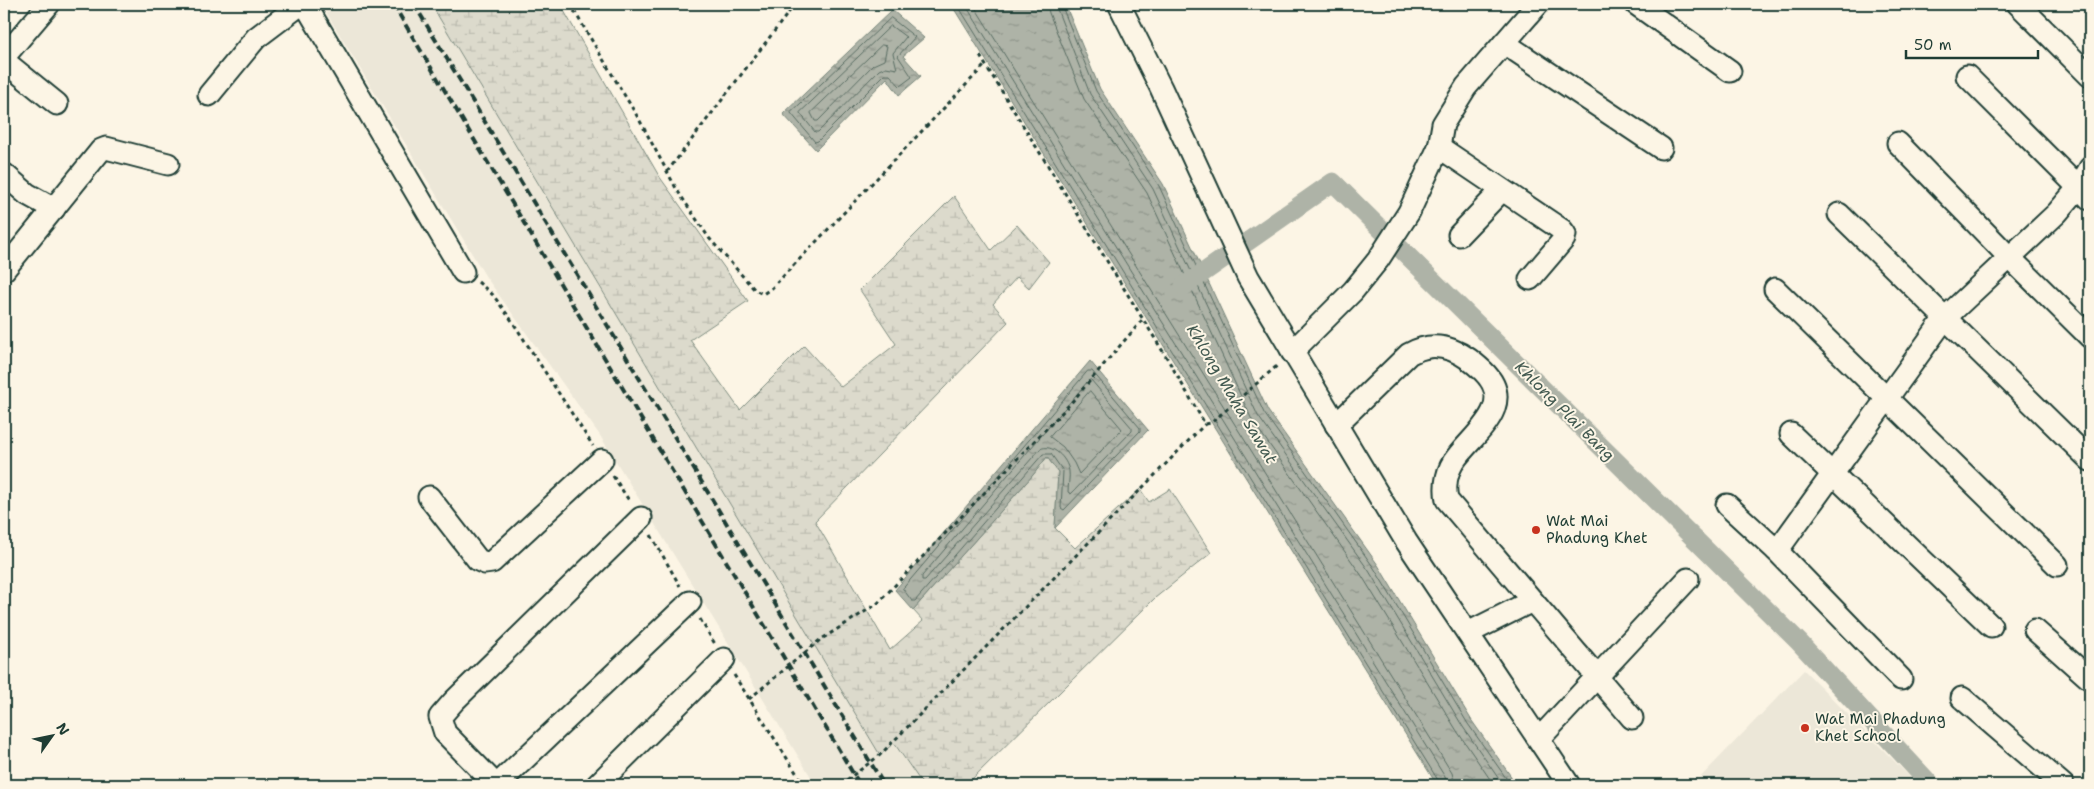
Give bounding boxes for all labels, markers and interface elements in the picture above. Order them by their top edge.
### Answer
scale bar [1906,28,2039,60]
text: 50 m [1914,35,1952,55]
water label: Khlong Maha Sawat [1182,320,1282,468]
water label: Khlong Plai Bang [1511,357,1619,465]
place label: Wat Mai Phadung Khet [1546,511,1648,548]
marker: Wat Mai Phadung Khet [1530,524,1542,536]
place label: Wat Mai Phadung Khet School [1815,709,1946,746]
north arrow [28,712,78,762]
text: N [52,719,73,738]
marker: Wat Mai Phadung Khet School [1799,722,1811,734]

